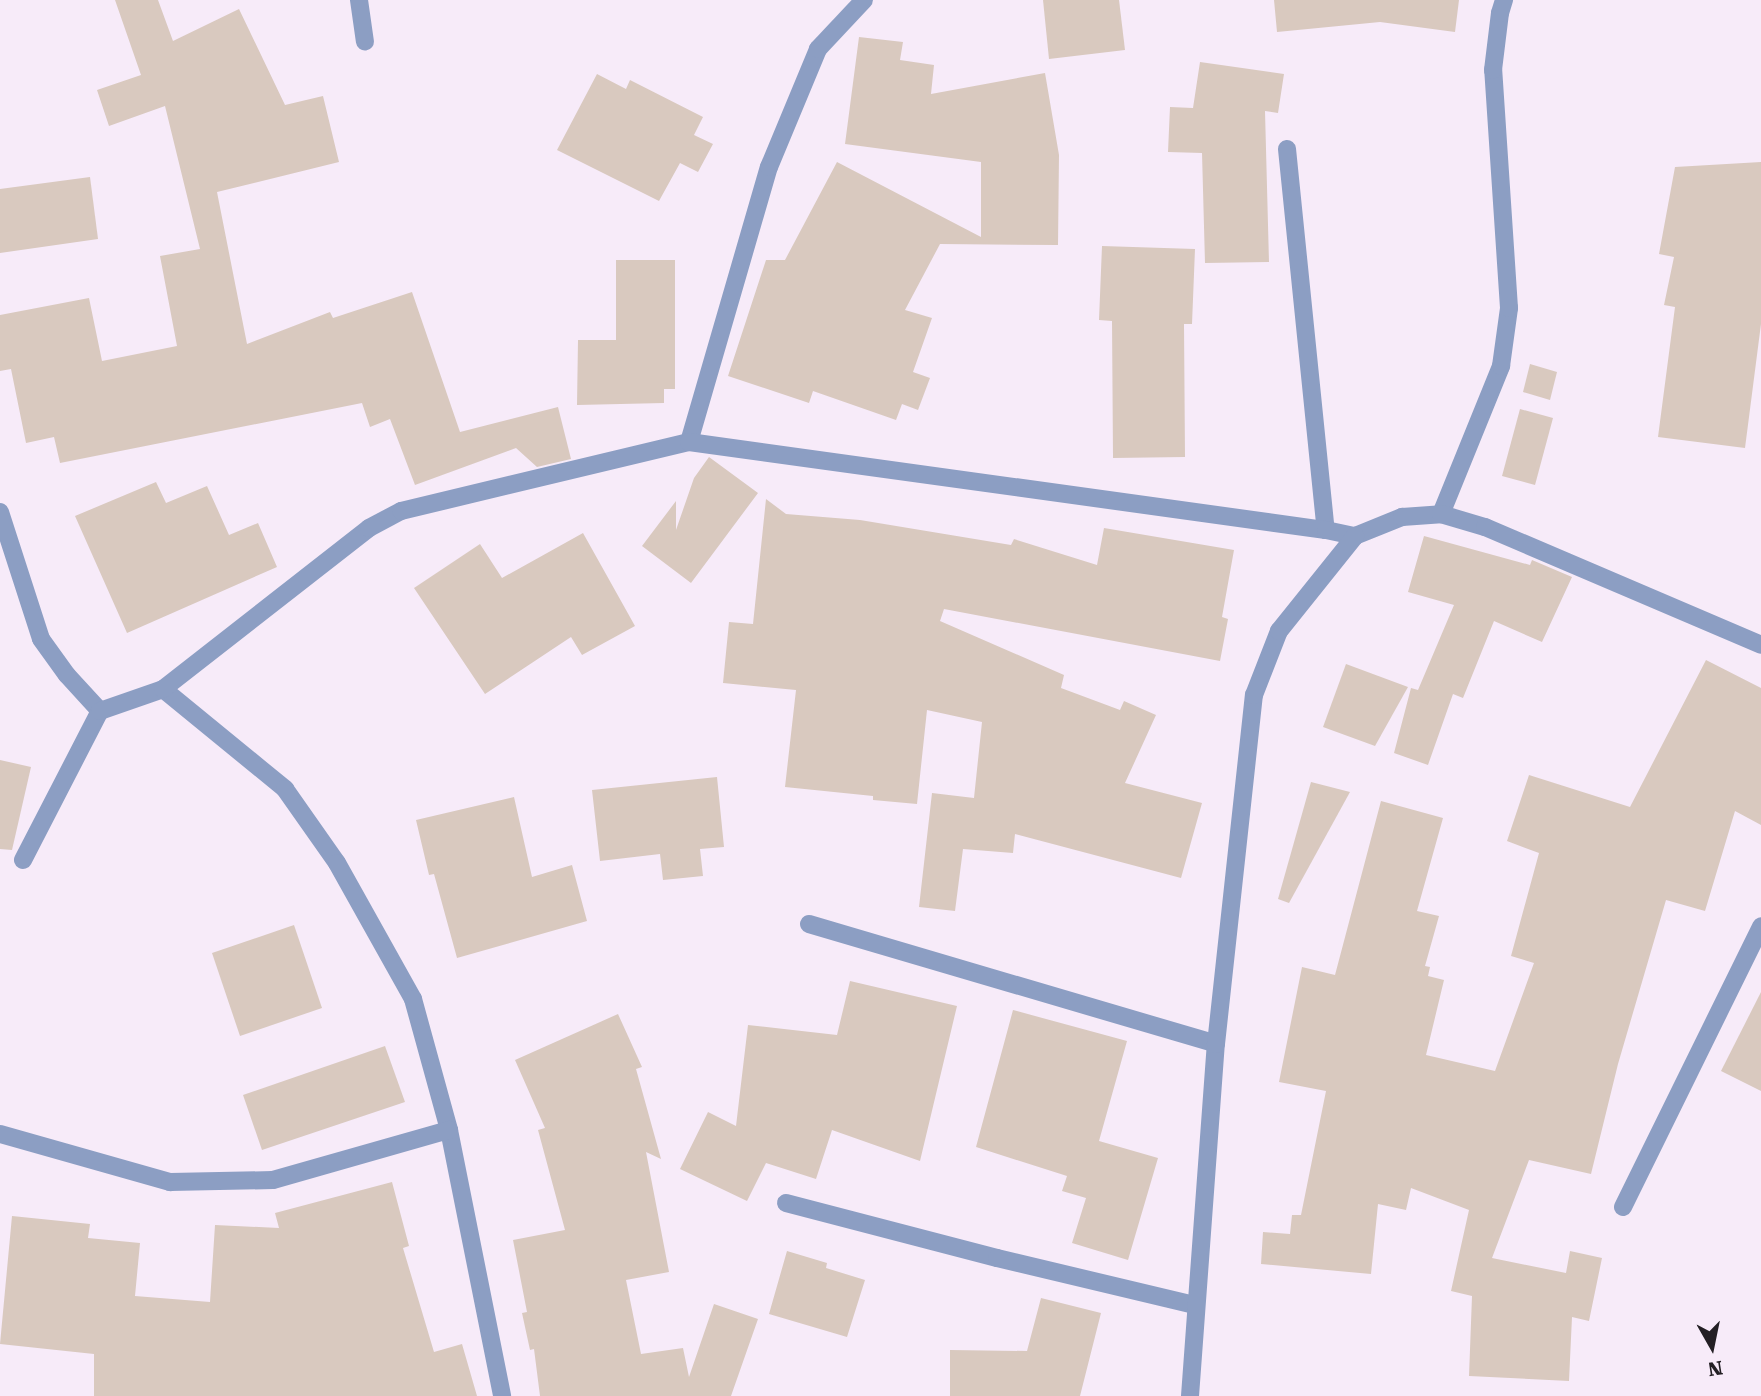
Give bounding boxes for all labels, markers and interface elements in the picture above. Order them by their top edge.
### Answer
north arrow [1677,1312,1747,1382]
text: N [1706,1356,1724,1381]

